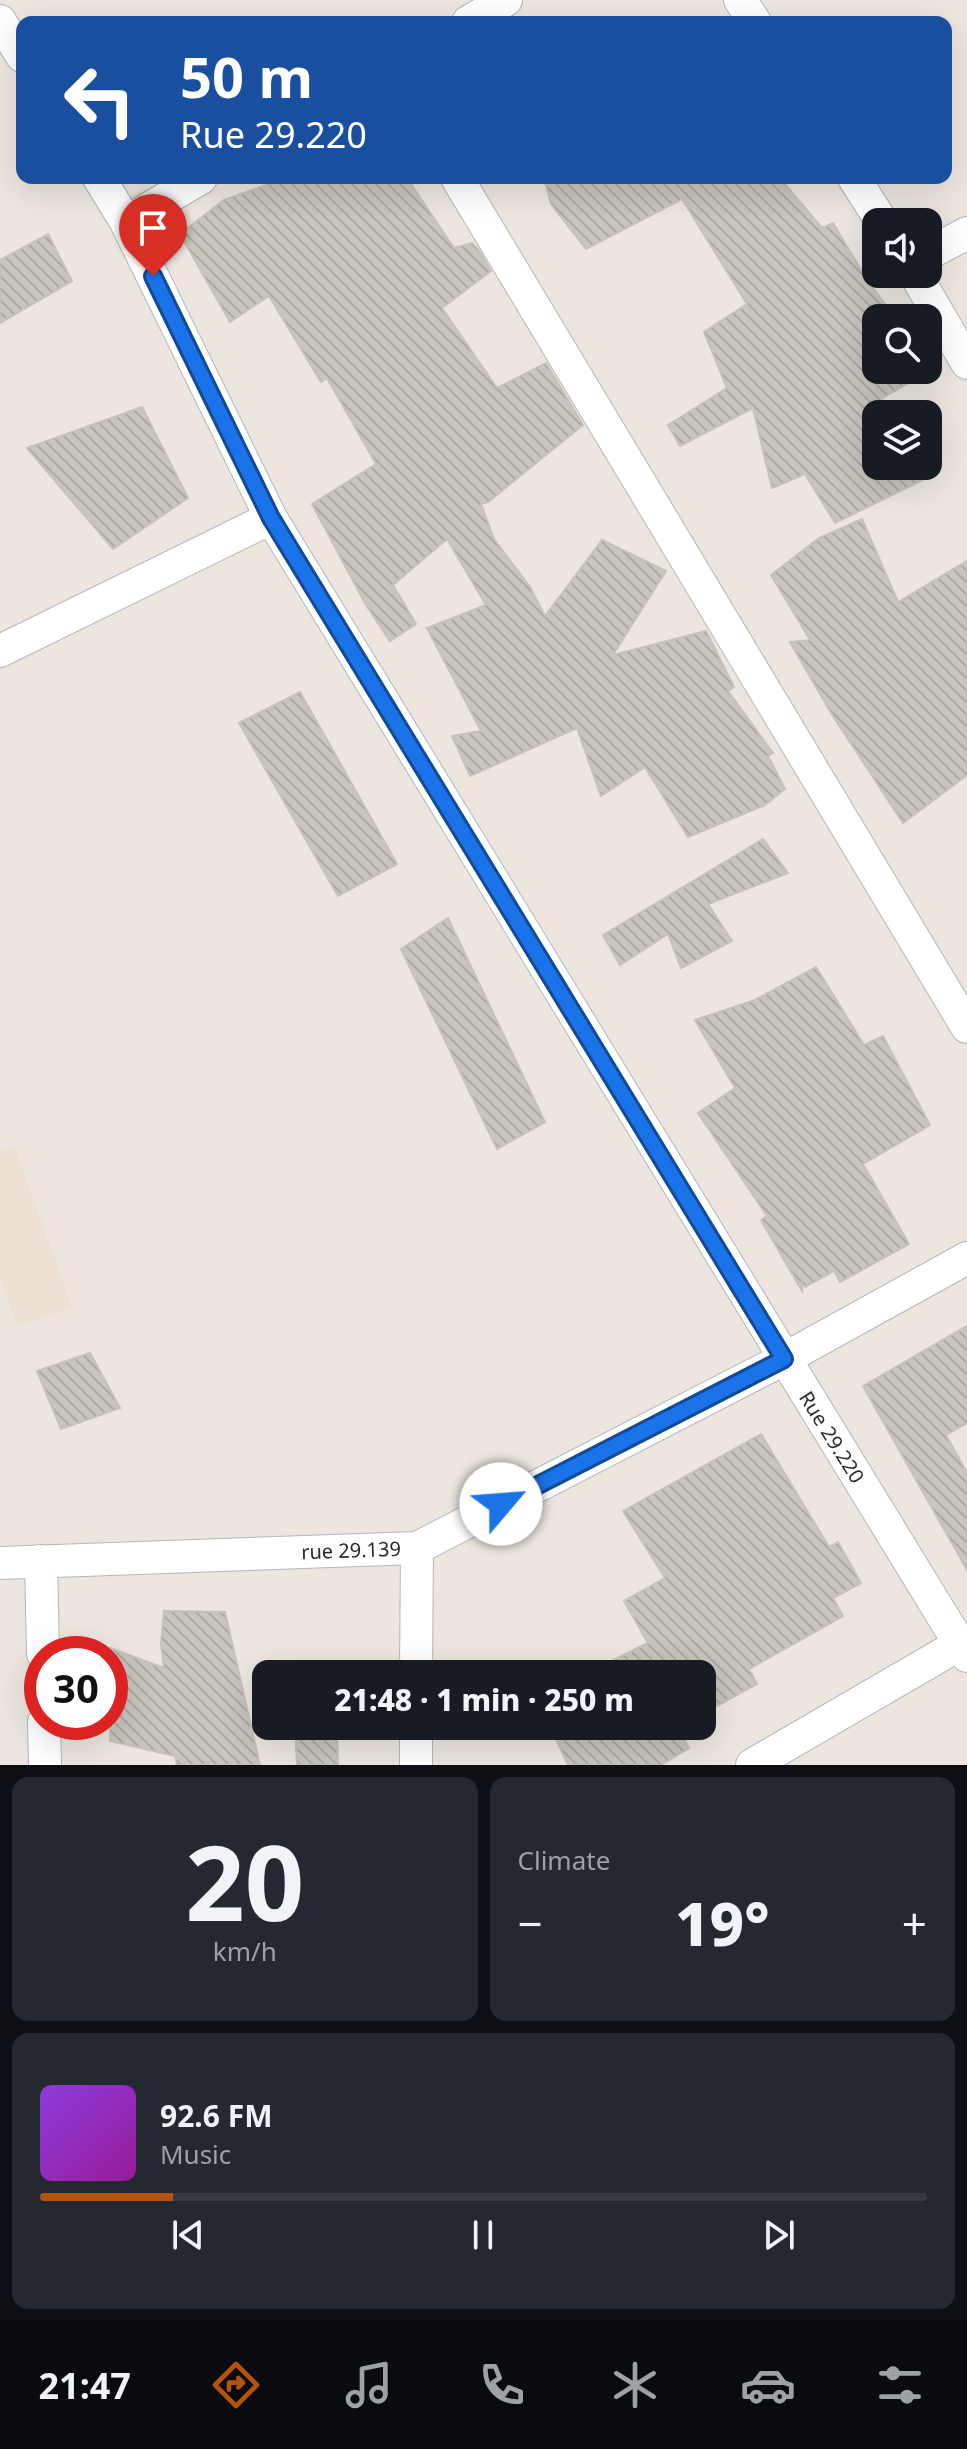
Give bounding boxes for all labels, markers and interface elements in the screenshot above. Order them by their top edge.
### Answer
text: 50 m [180,38,313,114]
icon: left [48,48,152,152]
text: Rue 29.220 [180,110,367,159]
pin [119,194,187,276]
icon: arrive [131,206,175,250]
map controls [862,208,942,480]
button: sound [862,208,942,288]
button: search [862,304,942,384]
button: layers [862,400,942,480]
street label: Rue 29.220 [793,1386,871,1488]
position arrow [459,1462,543,1546]
street label: rue 29.139 [301,1535,401,1565]
speed limit sign: 30 [24,1636,128,1740]
text: 21:48 · 1 min · 250 m [334,1679,634,1720]
text: 20 [185,1810,304,1951]
text: Climate [518,1842,610,1878]
text: 19° [675,1882,770,1964]
text: − [518,1893,543,1953]
text: + [902,1893,927,1953]
text: km/h [213,1933,277,1969]
text: 92.6 FM [160,2095,272,2136]
text: Music [160,2136,231,2172]
icon: previous [166,2213,210,2257]
icon: pause [461,2213,505,2257]
icon: next [757,2213,801,2257]
icon: directions [208,2357,264,2413]
icon: music [341,2357,397,2413]
icon: phone [474,2357,530,2413]
icon: climate [607,2357,663,2413]
icon: car [740,2357,796,2413]
icon: filters [872,2357,928,2413]
text: 21:47 [38,2361,131,2410]

